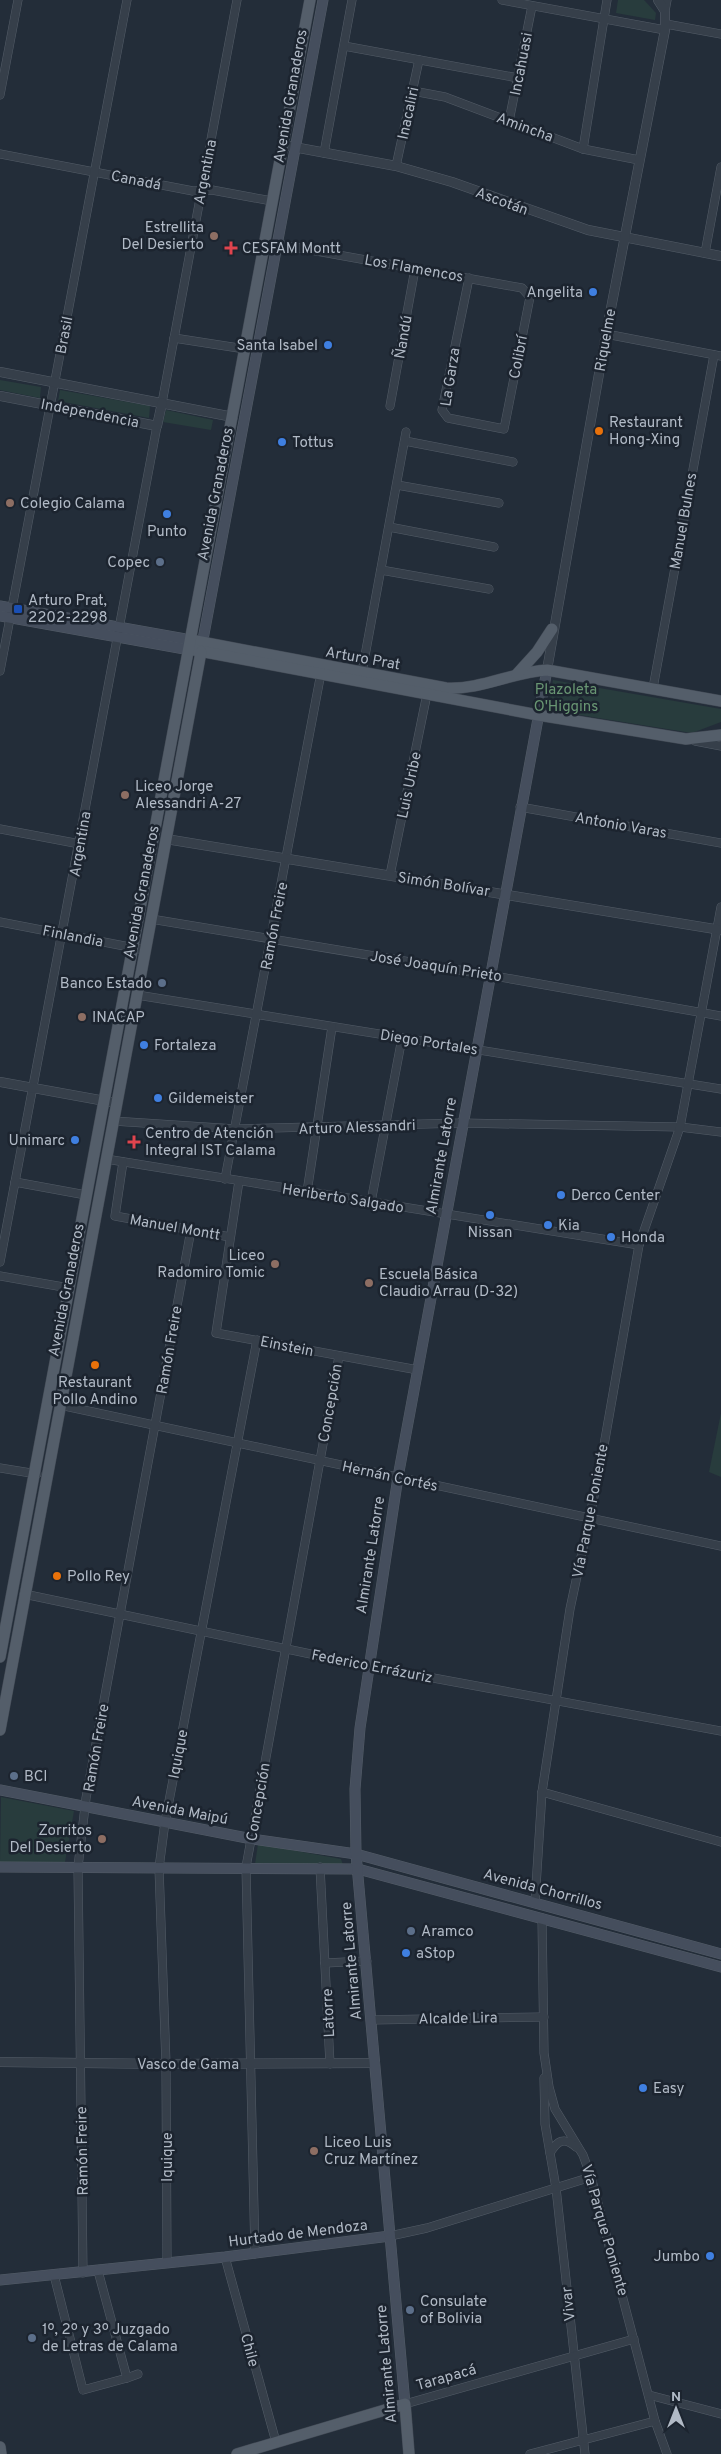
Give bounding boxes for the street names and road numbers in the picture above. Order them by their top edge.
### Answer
street label: Avenida Granaderos [270,28,313,165]
street label: Incahuasi [507,31,538,97]
street label: Inacaliri [395,85,424,141]
street label: Amincha [493,109,556,147]
street label: Argentina [191,138,222,207]
street label: Canadá [109,167,163,196]
street label: Ascotán [472,184,531,221]
street label: Los Flamencos [363,251,465,288]
street label: Riquelme [592,307,621,373]
street label: Ñandú [390,314,418,360]
street label: Brasil [53,315,78,356]
street label: Colibrí [506,333,533,381]
street label: La Garza [437,346,466,408]
street label: Independencia [39,396,140,433]
street label: Avenida Granaderos [194,426,239,563]
street label: Manuel Bulnes [667,471,702,571]
street label: Arturo Prat [324,644,402,675]
street label: Luis Uribe [394,750,427,820]
street label: Antonio Varas [573,809,668,844]
street label: Argentina [66,810,97,878]
street label: Avenida Granaderos [120,824,165,961]
street label: Simón Bolívar [396,869,492,902]
street label: Ramón Freire [258,881,293,972]
street label: Finlandia [41,922,105,953]
street label: José Joaquín Prieto [368,948,503,987]
street label: Diego Portales [378,1026,479,1061]
street label: Almirante Latorre [423,1096,462,1216]
street label: Arturo Alessandri [298,1117,416,1140]
street label: Heriberto Salgado [281,1180,405,1218]
street label: Manuel Montt [128,1211,222,1246]
street label: Avenida Granaderos [45,1222,90,1359]
street label: Ramón Freire [153,1305,188,1396]
street label: Einstein [258,1333,315,1362]
street label: Concepción [315,1362,348,1444]
street label: Vía Parque Poniente [569,1443,614,1580]
street label: Hernán Cortés [340,1458,439,1497]
street label: Almirante Latorre [353,1495,390,1615]
street label: Federico Errázuriz [310,1646,434,1689]
street label: Ramón Freire [80,1703,115,1794]
street label: Iquique [165,1728,194,1781]
street label: Concepción [243,1761,276,1843]
street label: Avenida Maipú [130,1793,229,1830]
street label: Avenida Chorrillos [481,1865,604,1915]
street label: Almirante Latorre [338,1901,367,2021]
street label: Latorre [319,1988,340,2038]
street label: Alcalde Lira [418,2009,498,2030]
street label: Vasco de Gama [137,2056,239,2075]
street label: Ramón Freire [73,2106,94,2196]
street label: Iquique [159,2132,178,2182]
street label: Vía Parque Poniente [576,2162,631,2298]
street label: Hurtado de Mendoza [227,2217,369,2252]
street label: Vivar [558,2285,581,2322]
street label: Almirante Latorre [373,2304,402,2424]
street label: Chile [235,2332,262,2369]
street label: Tarapacá [414,2361,479,2396]

